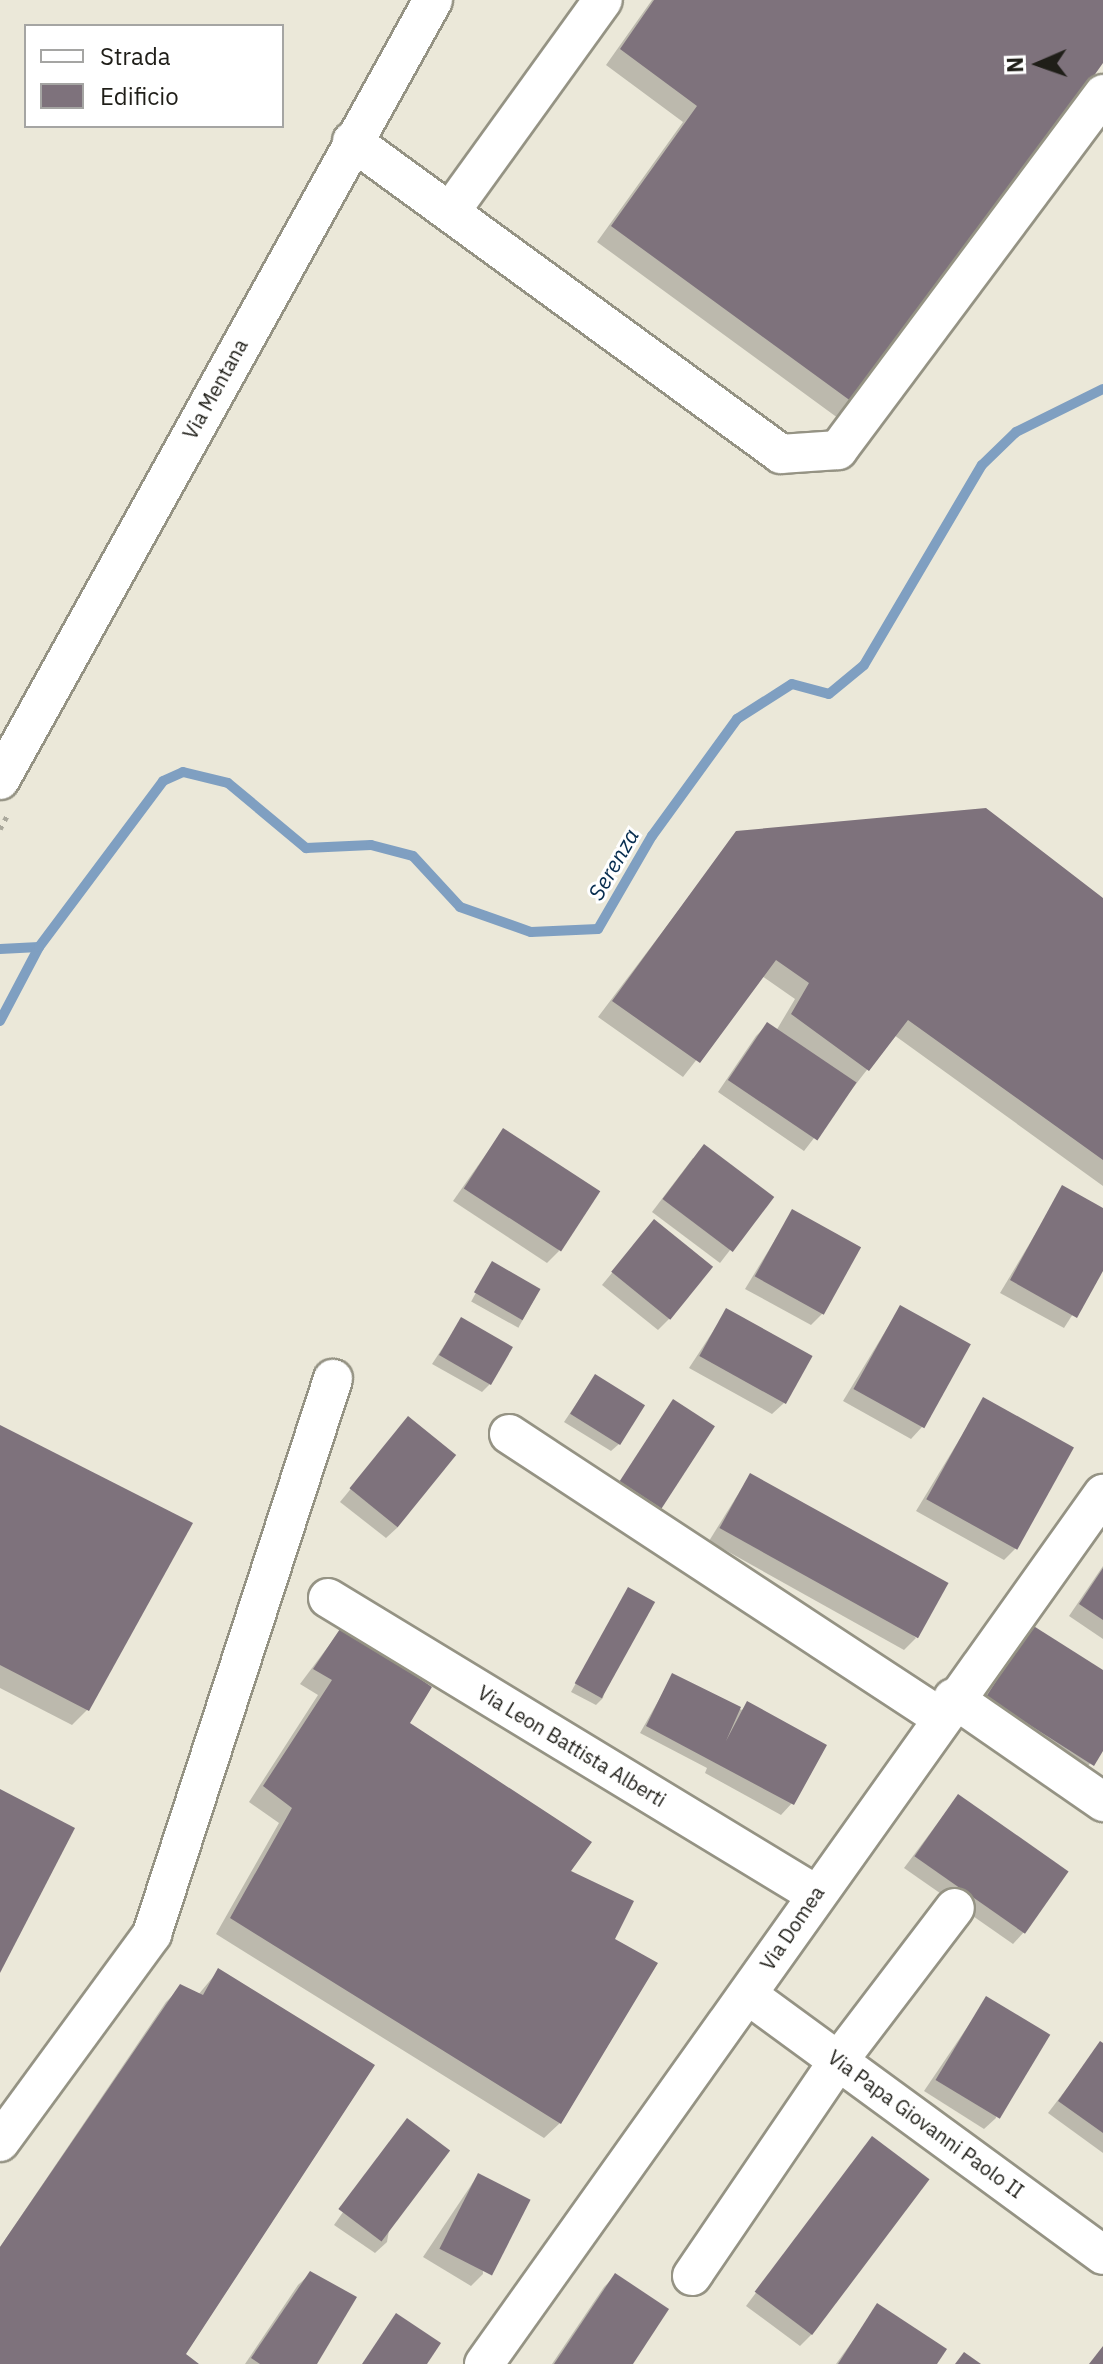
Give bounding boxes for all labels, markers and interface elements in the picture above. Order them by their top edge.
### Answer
legend [24,24,284,128]
north arrow [999,24,1079,104]
text: Strada [100,40,171,72]
text: N [1000,56,1029,73]
text: Edificio [100,80,179,112]
street label: Via Mentana [178,335,252,443]
water label: Serenza [582,824,644,904]
street label: Via Leon Battista Alberti [473,1680,671,1812]
street label: Via Domea [755,1881,829,1975]
street label: Via Papa Giovanni Paolo II [823,2045,1029,2203]

